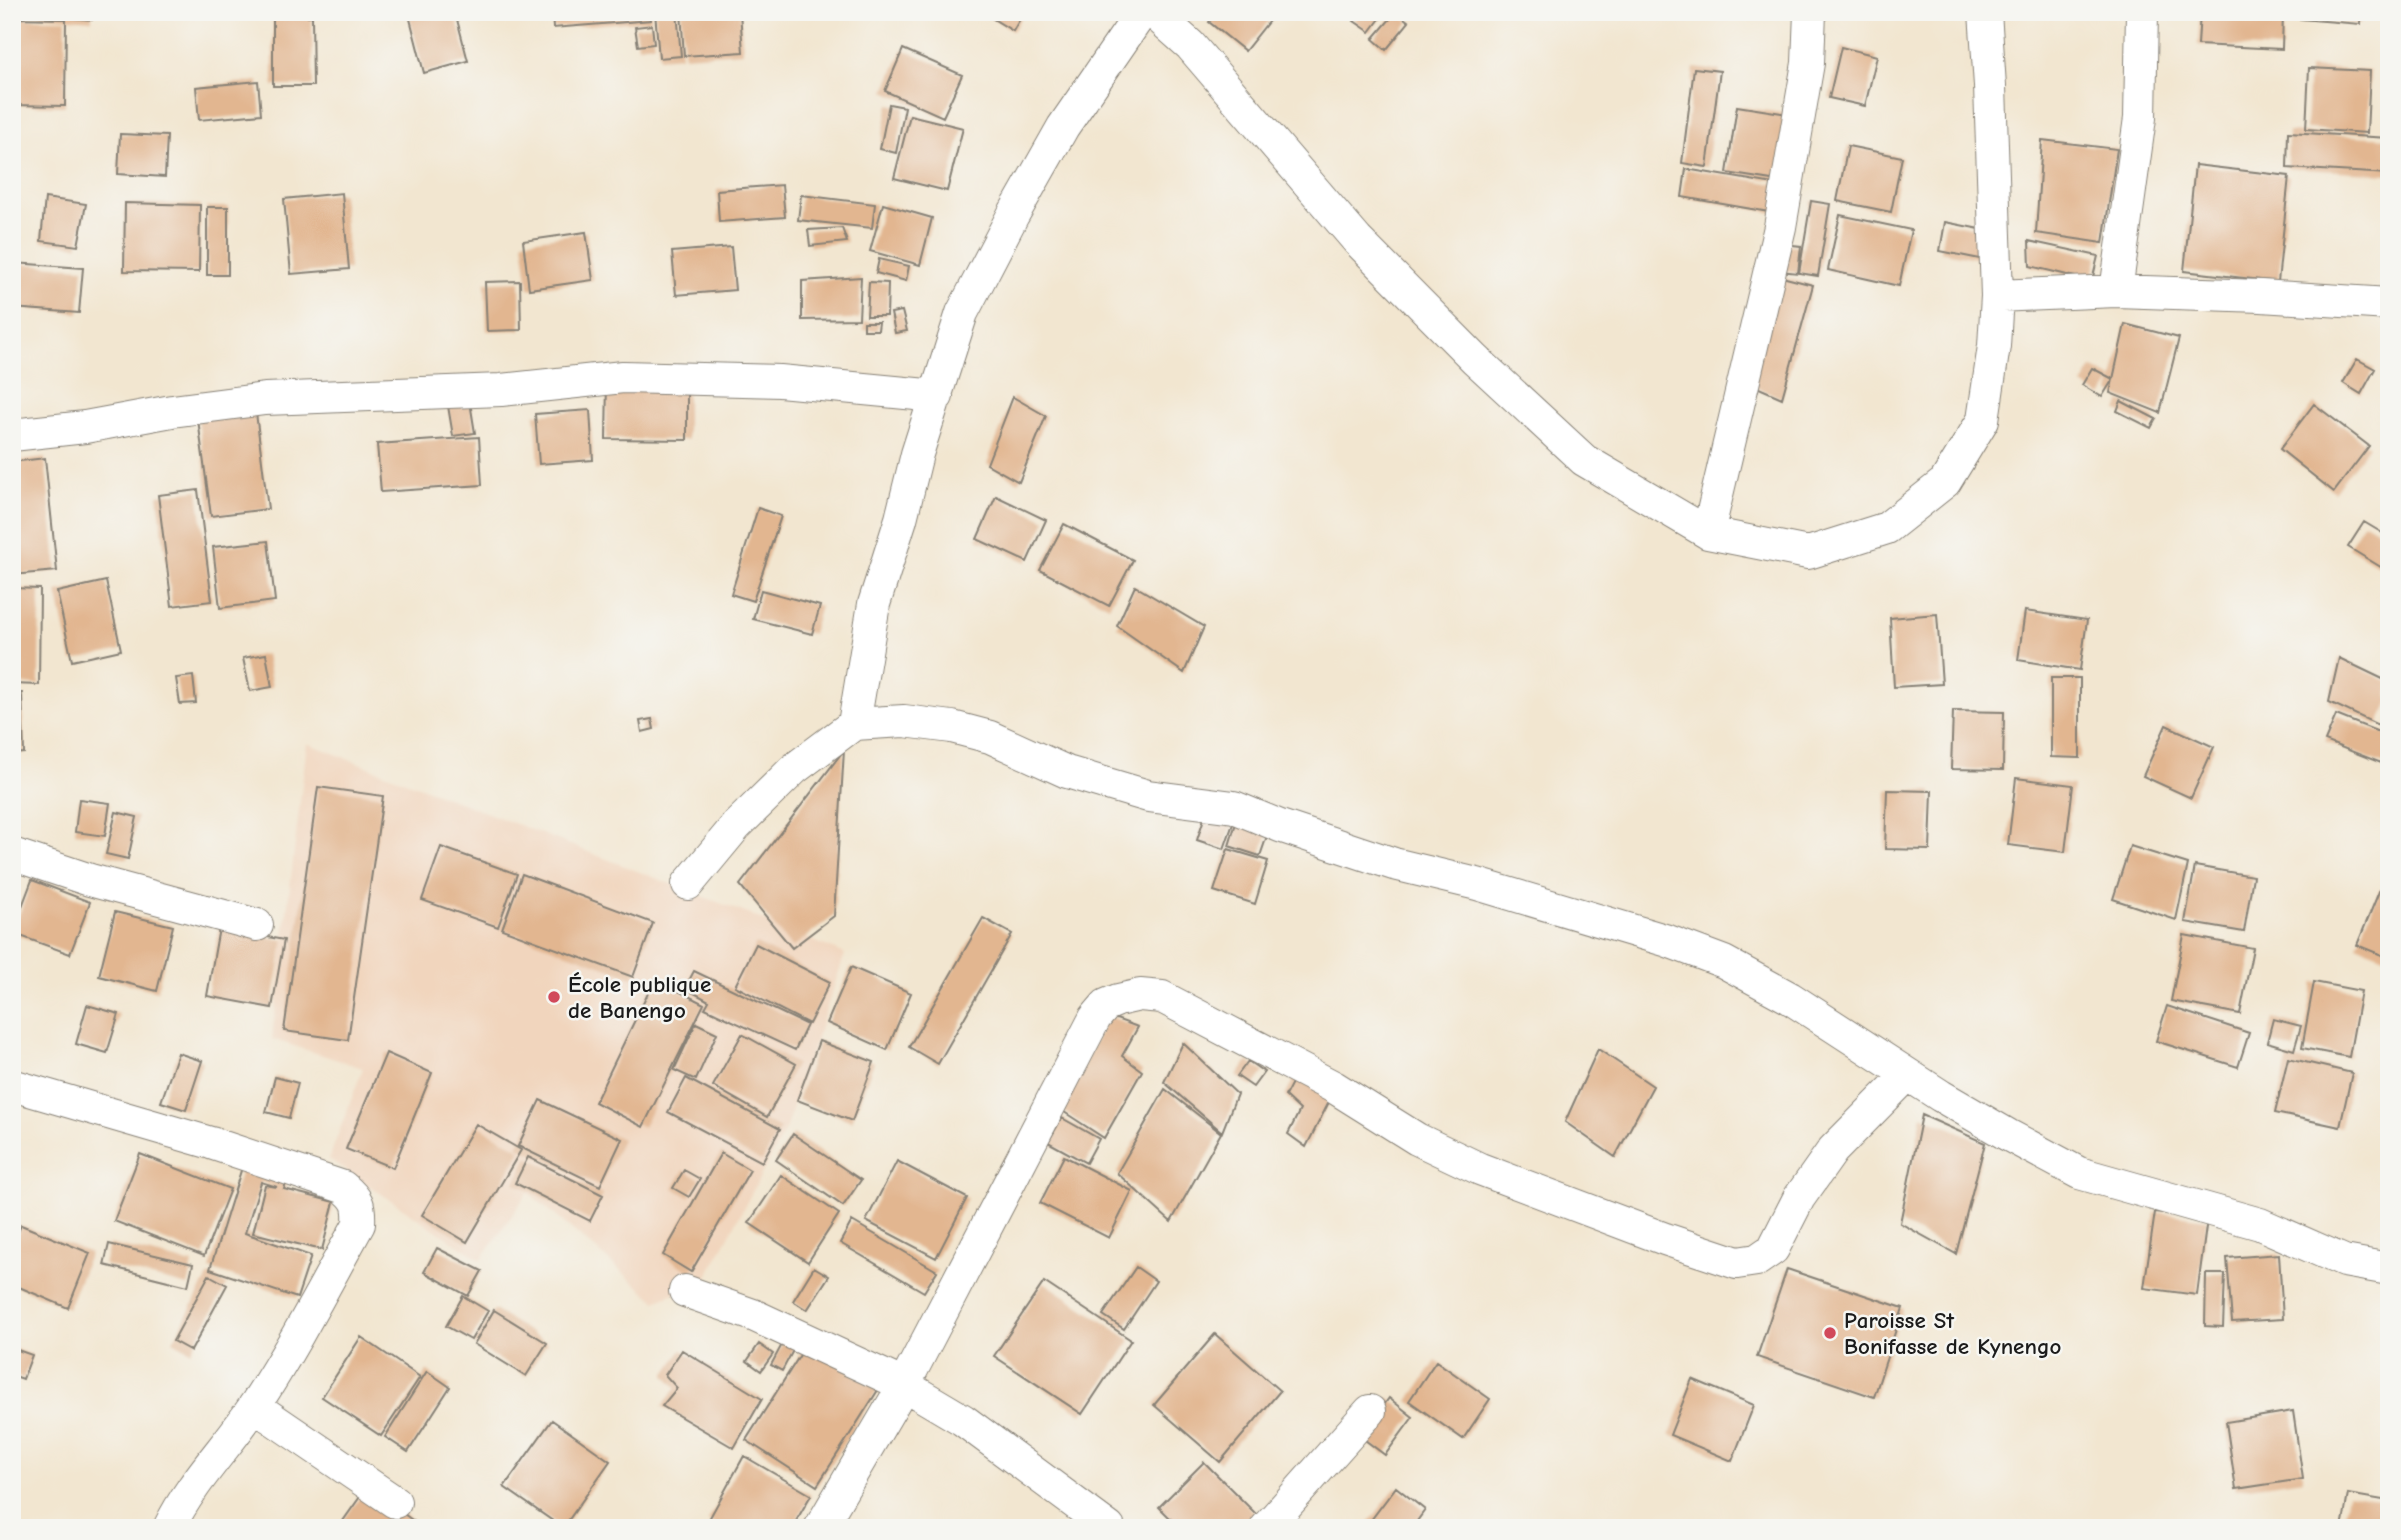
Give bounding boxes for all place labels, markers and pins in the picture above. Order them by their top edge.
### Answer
place label: École publique de Banengo [568,971,711,1024]
marker: École publique de Banengo [546,989,562,1005]
place label: Paroisse St Bonifasse de Kynengo [1844,1307,2062,1360]
marker: Paroisse St Bonifasse de Kynengo [1822,1325,1838,1341]

